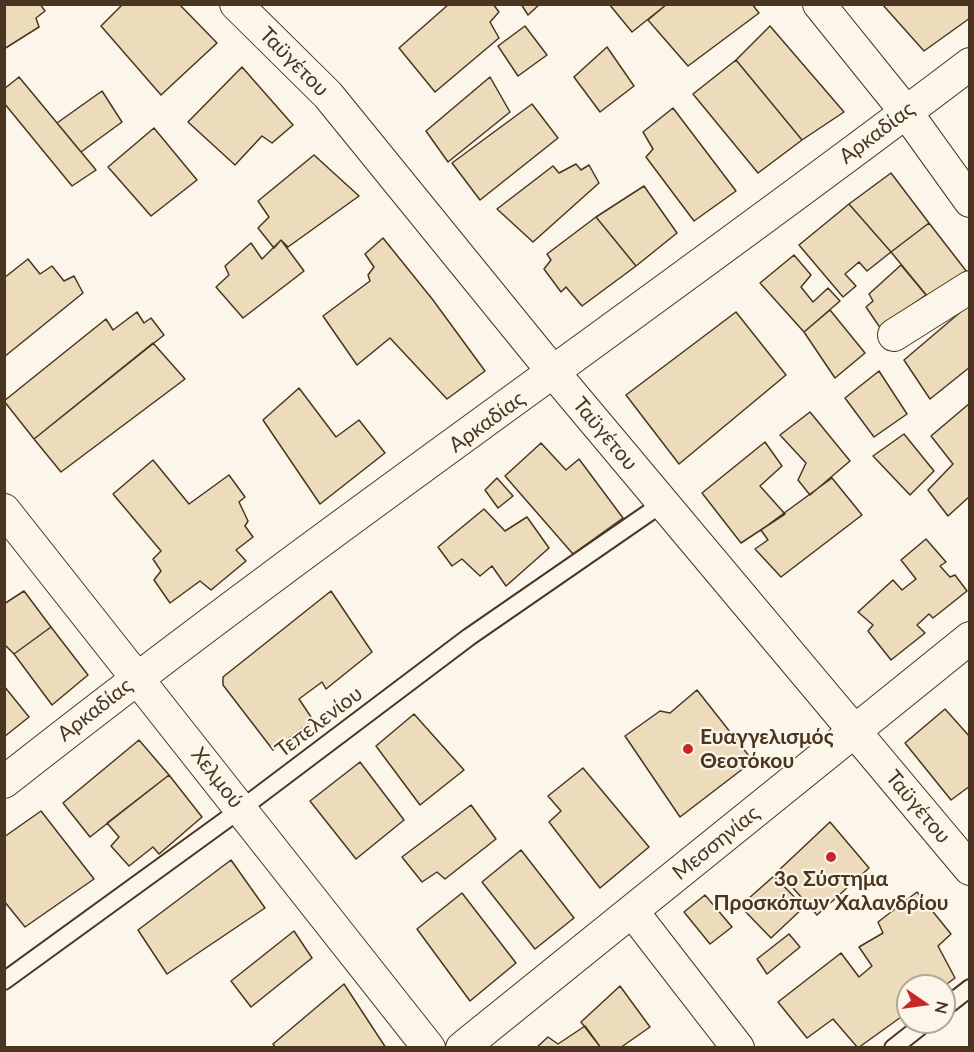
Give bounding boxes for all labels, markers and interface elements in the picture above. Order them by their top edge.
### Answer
street label: Ταϋγέτου [254,22,334,102]
street label: Αρκαδίας [834,97,920,169]
street label: Αρκαδίας [444,386,530,458]
street label: Ταϋγέτου [567,392,643,476]
street label: Αρκαδίας [53,673,137,747]
street label: Τεπελενίου [271,681,367,763]
place label: Ευαγγελισμός Θεοτόκου [700,724,834,774]
marker: Ευαγγελισμός Θεοτόκου [681,742,695,756]
street label: Χελμού [186,743,248,813]
street label: Ταϋγέτου [880,765,956,849]
street label: Μεσσηνίας [668,800,764,886]
marker: 3ο Σύστημα Προσκόπων Χαλανδρίου [824,850,838,864]
place label: 3ο Σύστημα Προσκόπων Χαλανδρίου [714,866,948,916]
north arrow [896,974,956,1034]
text: N [931,1000,953,1016]

